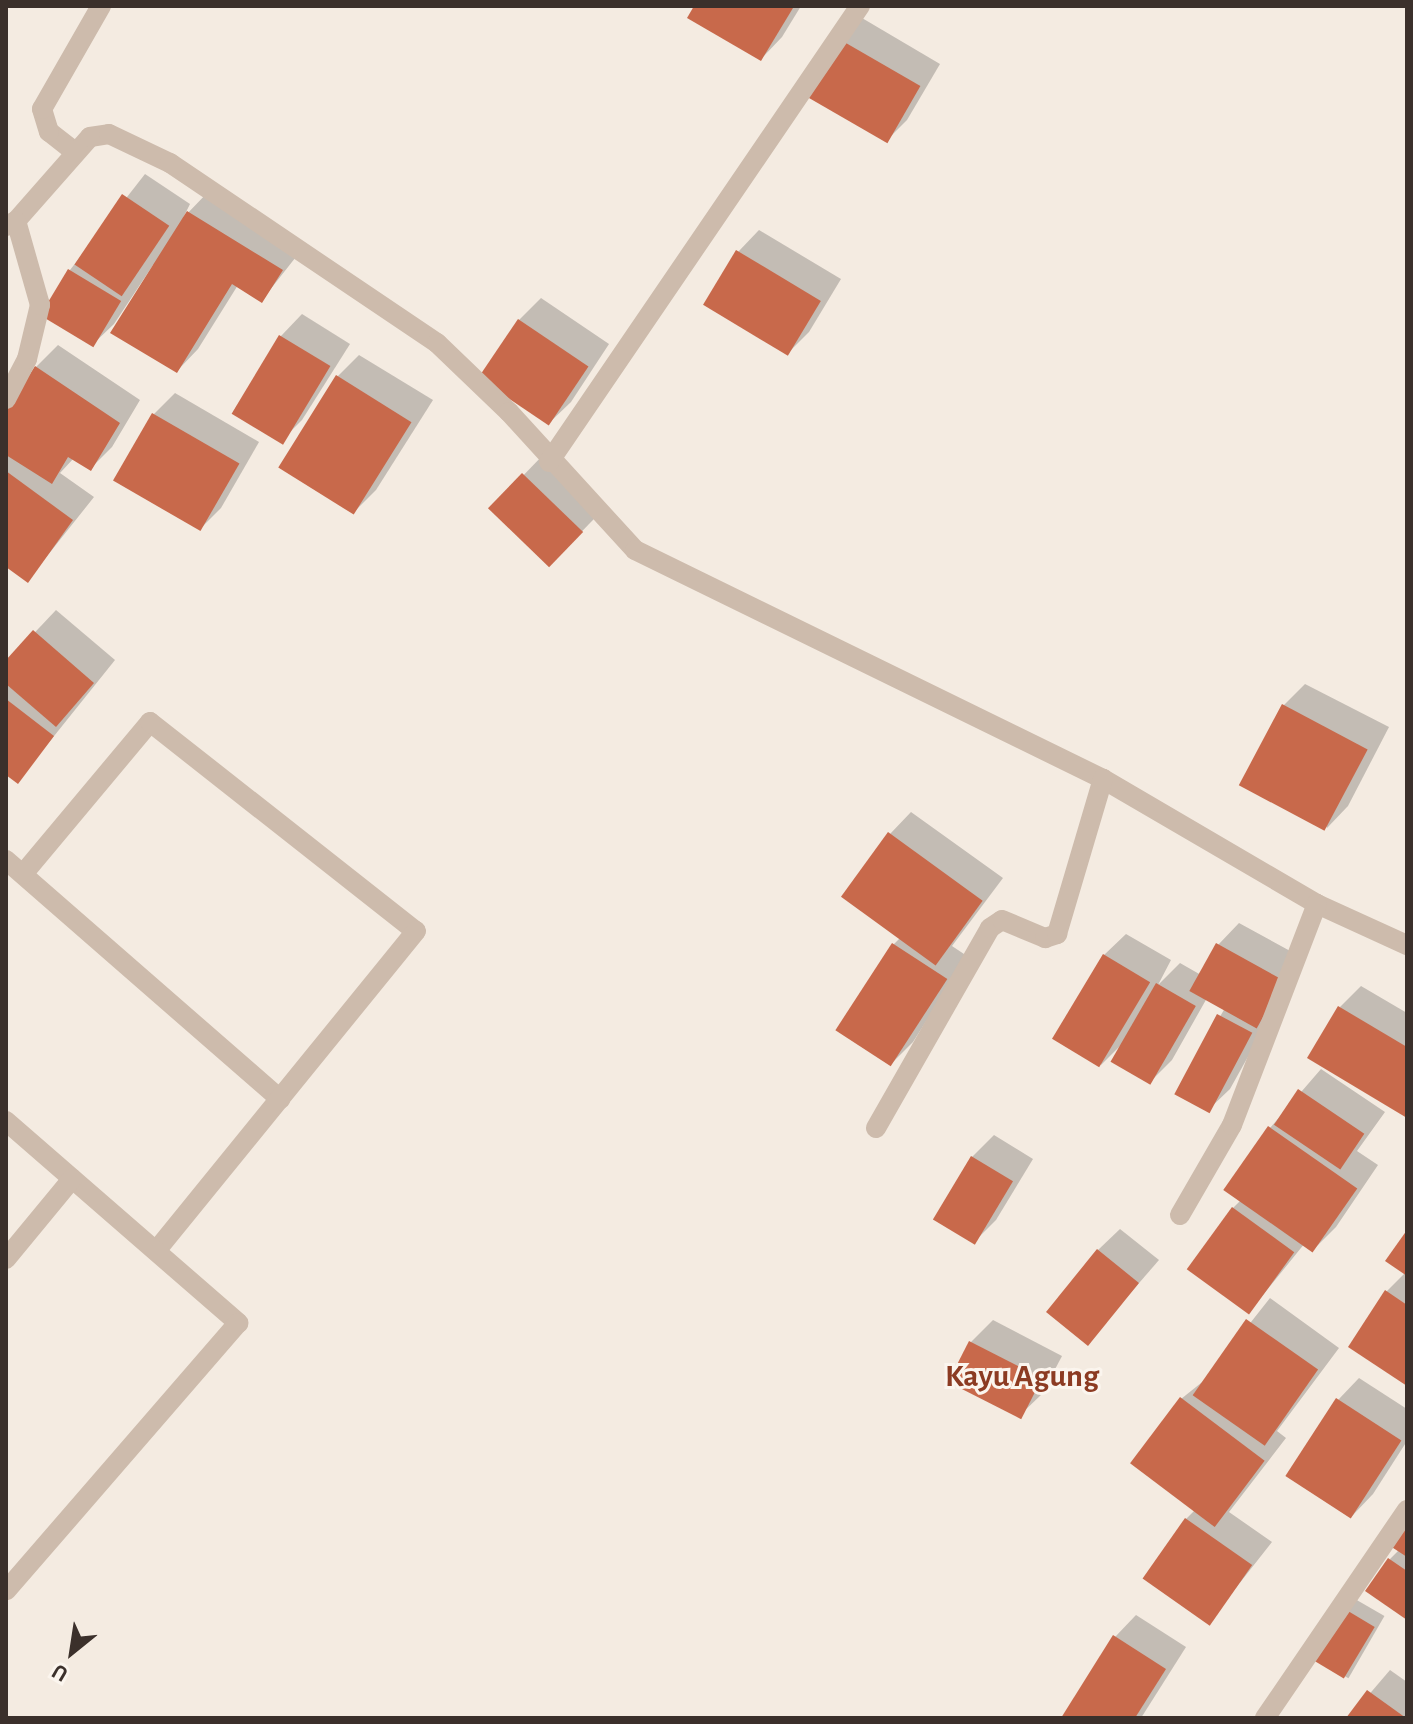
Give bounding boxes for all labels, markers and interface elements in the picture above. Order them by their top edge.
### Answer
district label: Kayu Agung [945,1357,1099,1395]
north arrow [32,1612,112,1692]
text: U [48,1660,72,1686]

